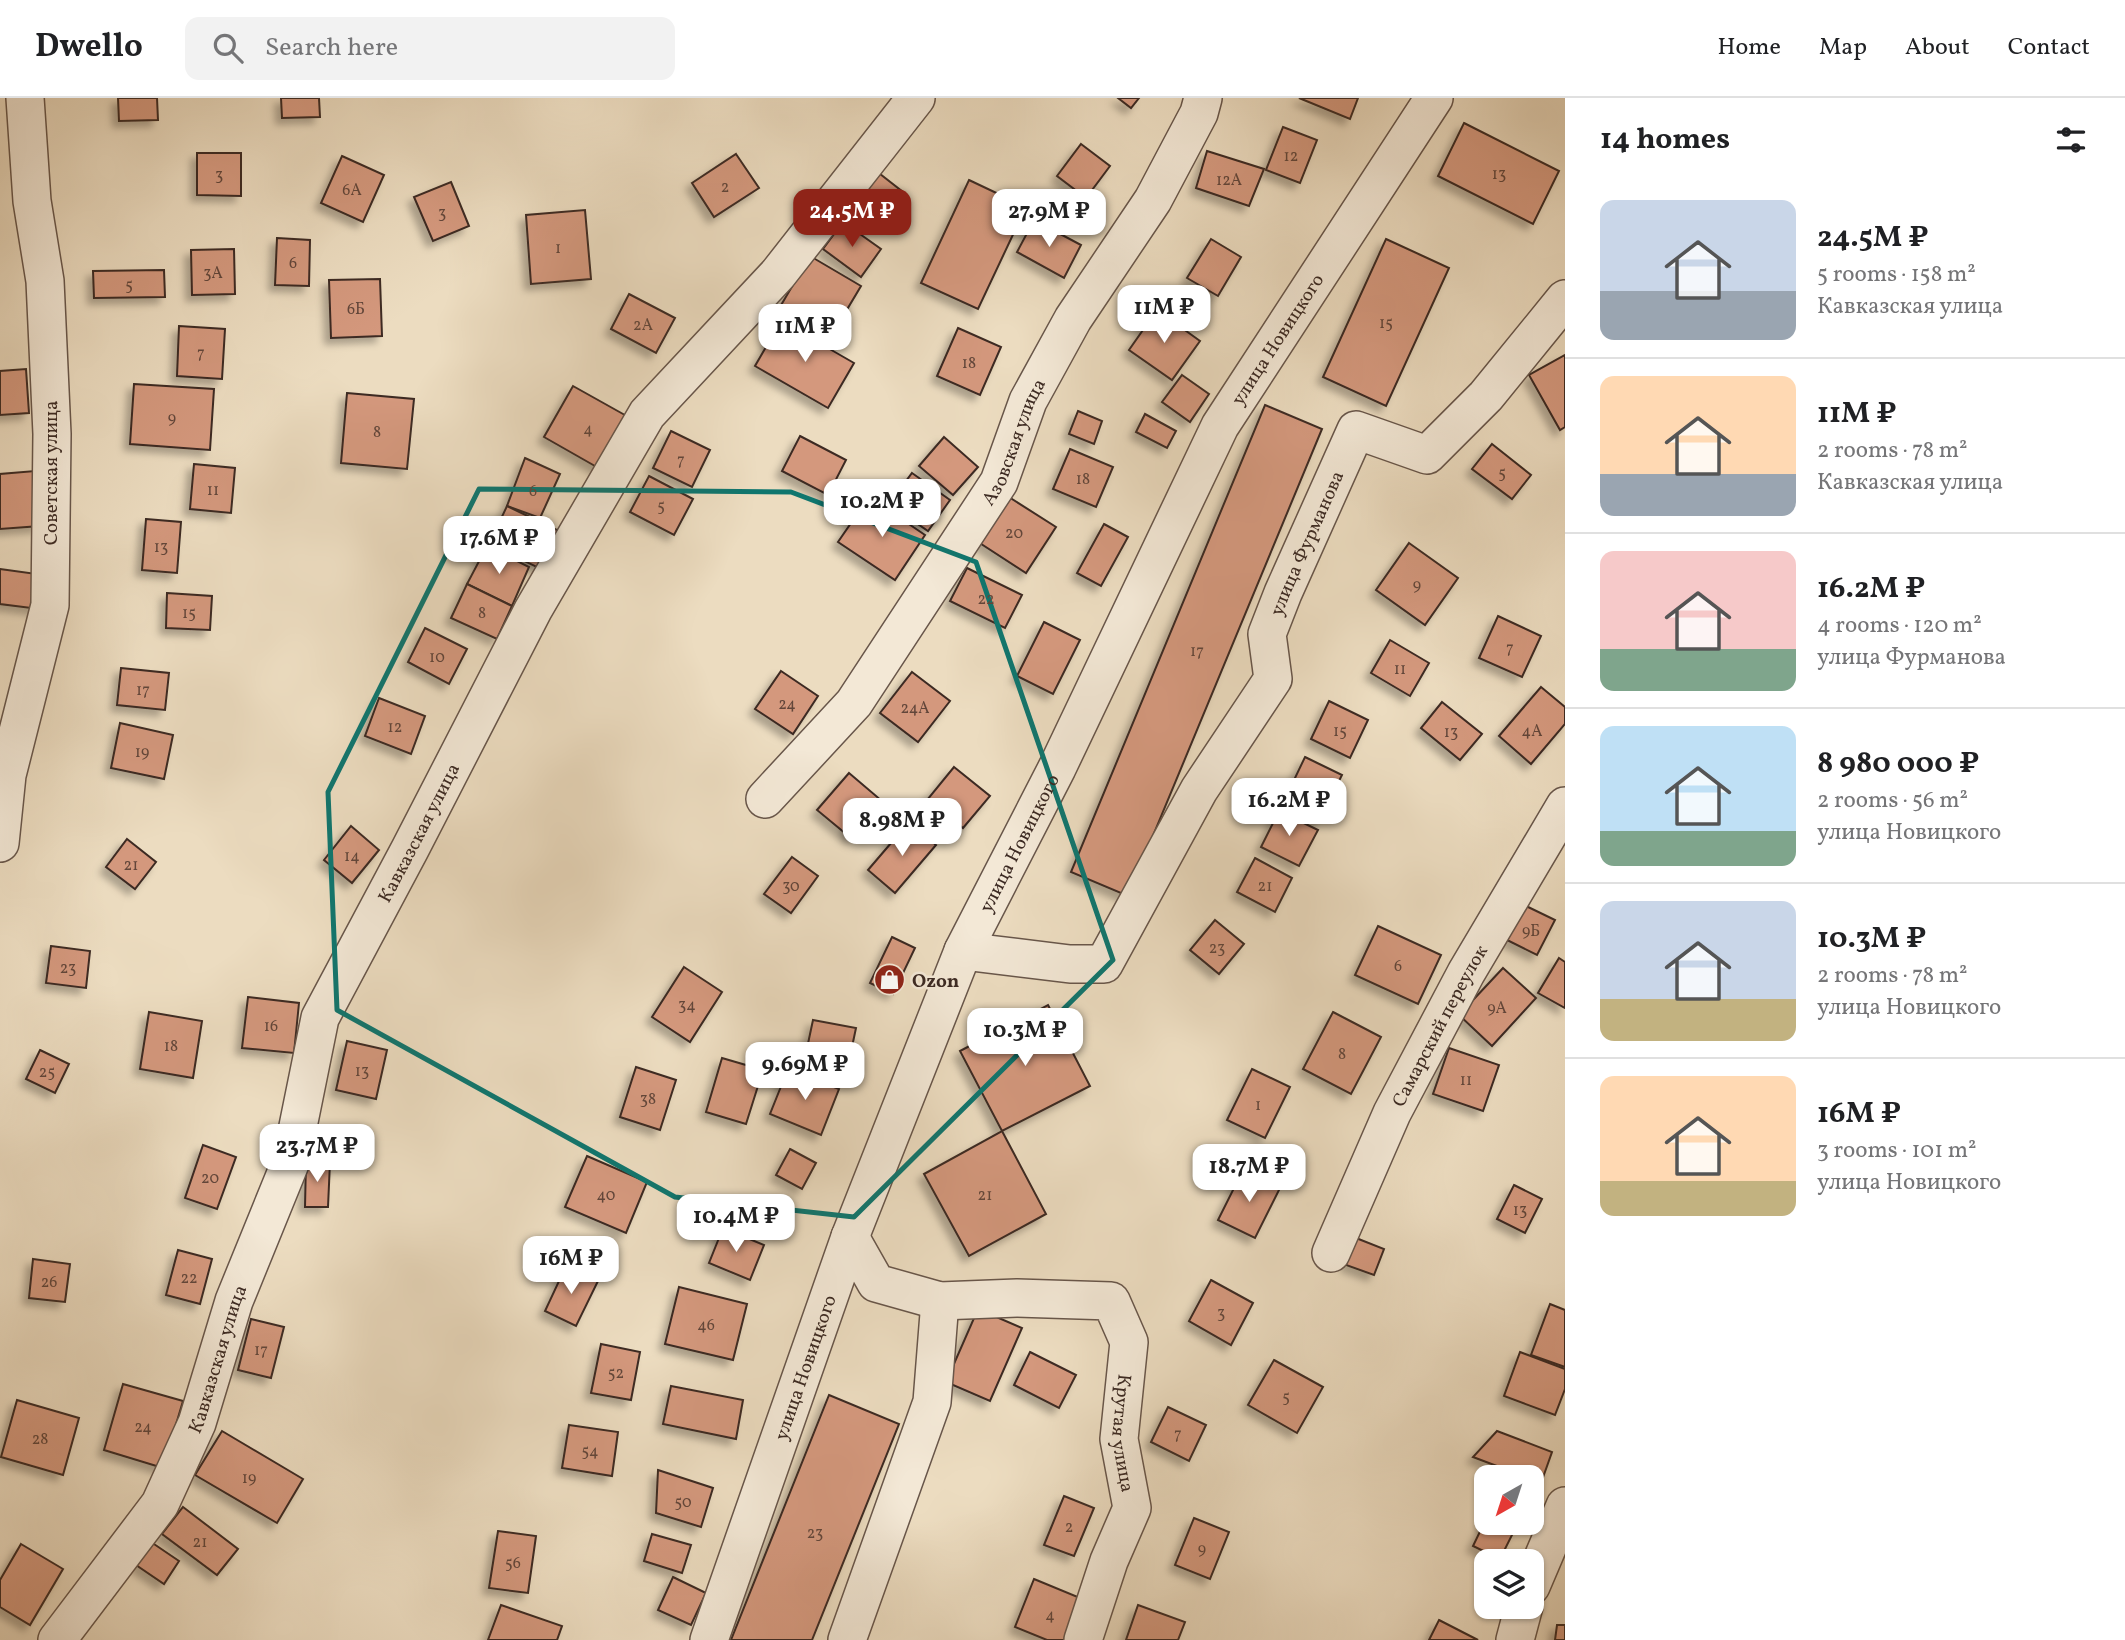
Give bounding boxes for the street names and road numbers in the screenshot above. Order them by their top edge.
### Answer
street label: улица Новицкого [1226,269,1331,411]
street label: Азовская улица [976,374,1053,511]
street label: Советская улица [39,401,65,545]
street label: улица Фурманова [1264,467,1351,620]
street label: Кавказская улица [373,759,467,908]
street label: улица Новицкого [974,770,1067,918]
street label: Самарский переулок [1387,941,1495,1112]
street label: Кавказская улица [183,1281,254,1438]
street label: улица Новицкого [769,1292,844,1444]
street label: Крутая улица [1104,1373,1140,1495]

